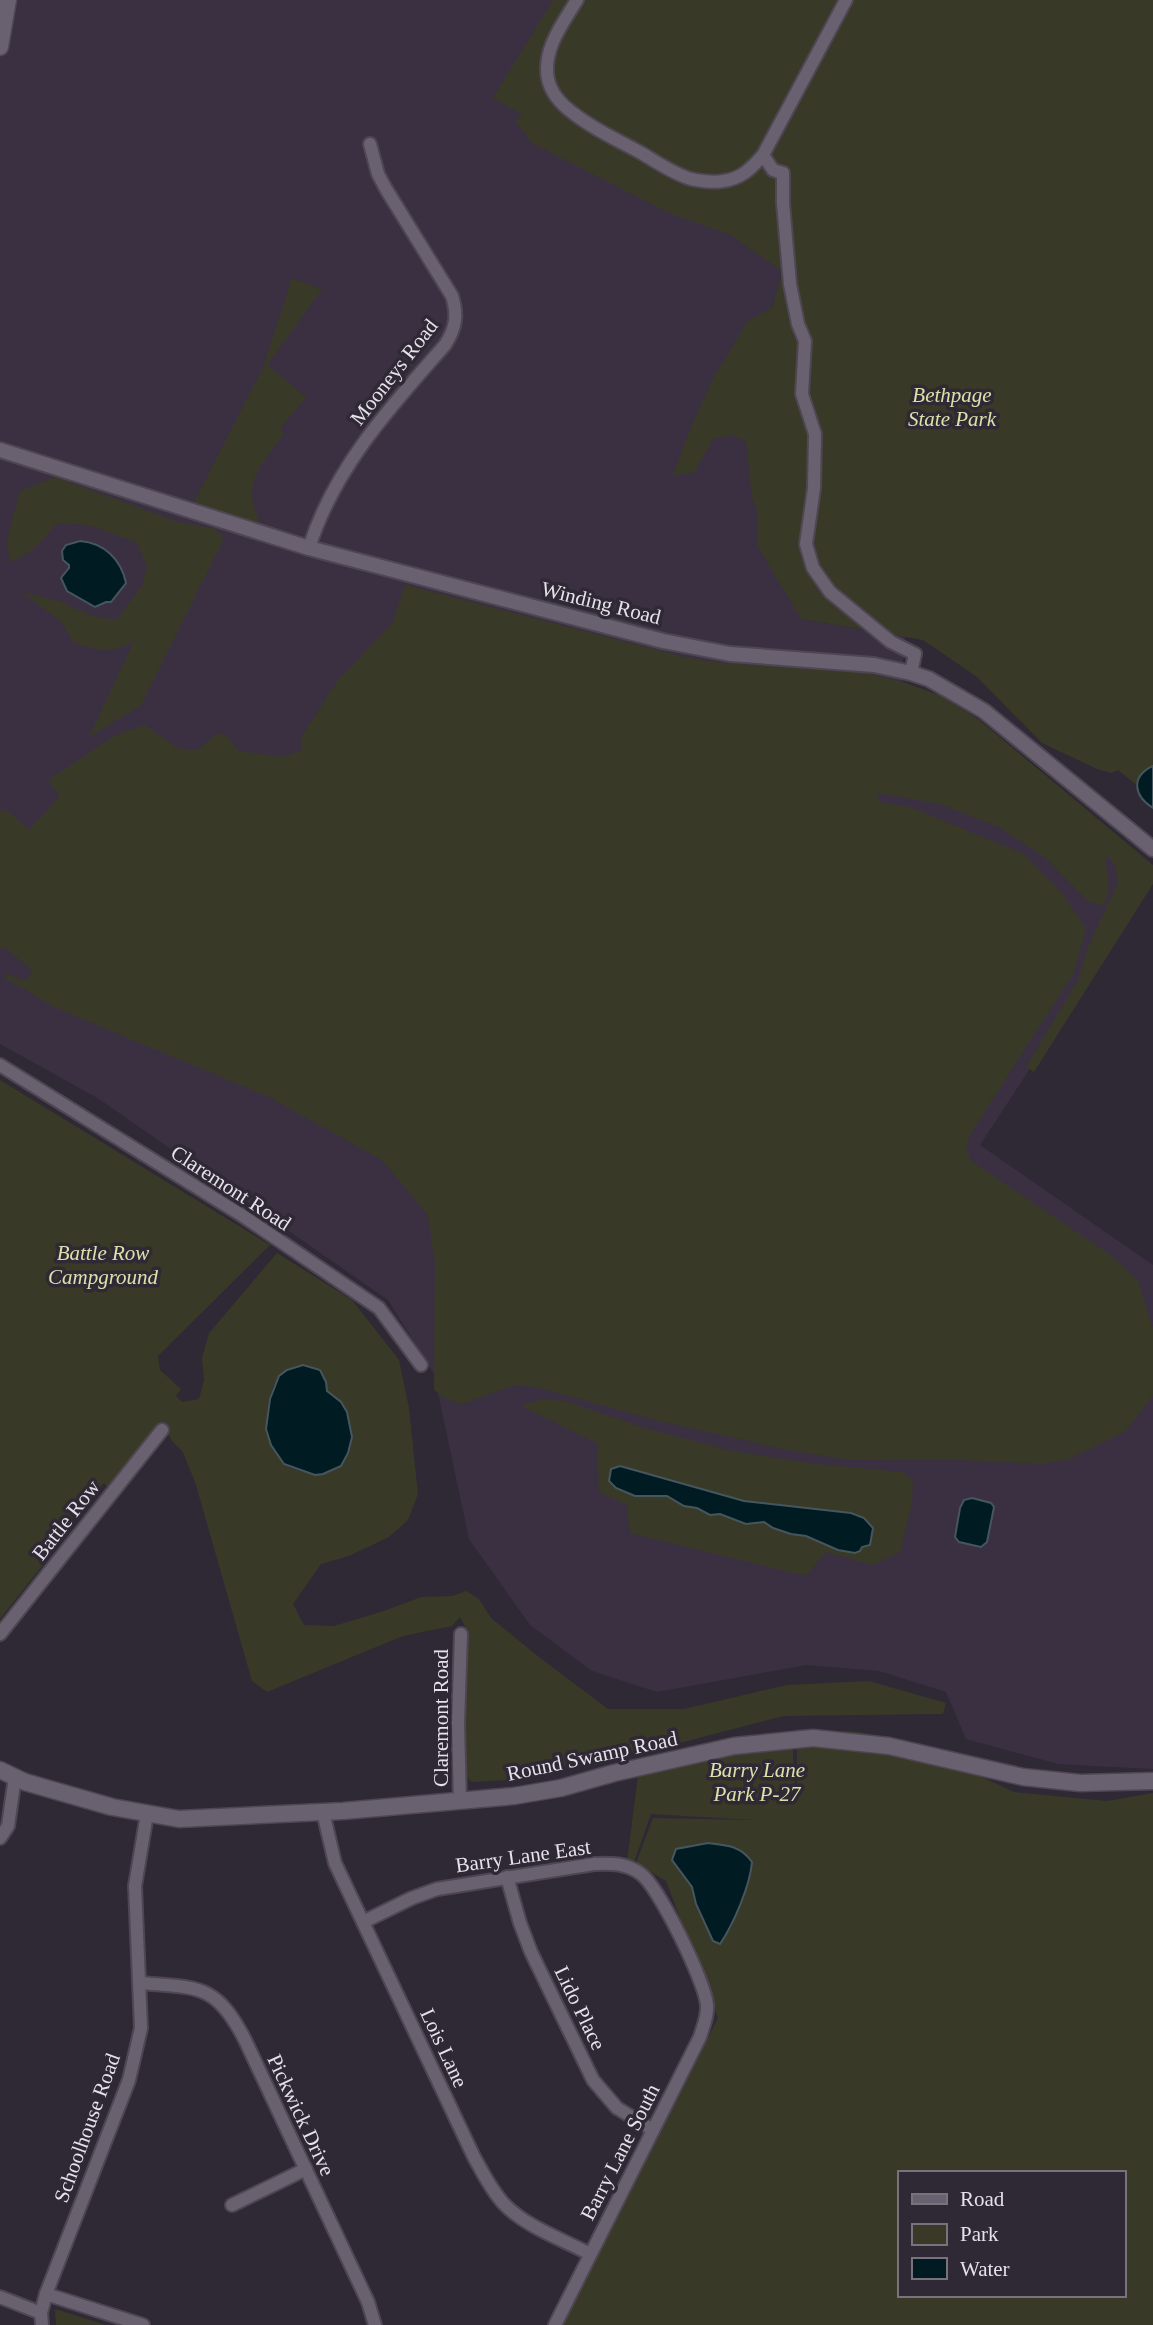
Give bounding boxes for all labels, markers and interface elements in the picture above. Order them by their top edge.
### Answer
street label: Mooneys Road [345,314,443,430]
park label: Bethpage State Park [908,383,997,431]
street label: Winding Road [539,577,664,630]
street label: Claremont Road [166,1140,296,1236]
park label: Battle Row Campground [48,1241,159,1289]
street label: Battle Row [27,1474,105,1565]
street label: Claremont Road [429,1648,453,1787]
street label: Round Swamp Road [504,1726,680,1786]
park label: Barry Lane Park P-27 [709,1758,805,1806]
street label: Barry Lane East [454,1835,592,1877]
street label: Lido Place [549,1962,611,2054]
street label: Lois Lane [415,2005,473,2091]
street label: Schoolhouse Road [49,2050,125,2206]
street label: Pickwick Drive [262,2050,340,2180]
street label: Barry Lane South [575,2080,665,2224]
legend [898,2171,1125,2297]
text: Road [960,2187,1005,2211]
text: Park [960,2222,999,2246]
text: Water [960,2257,1010,2281]

